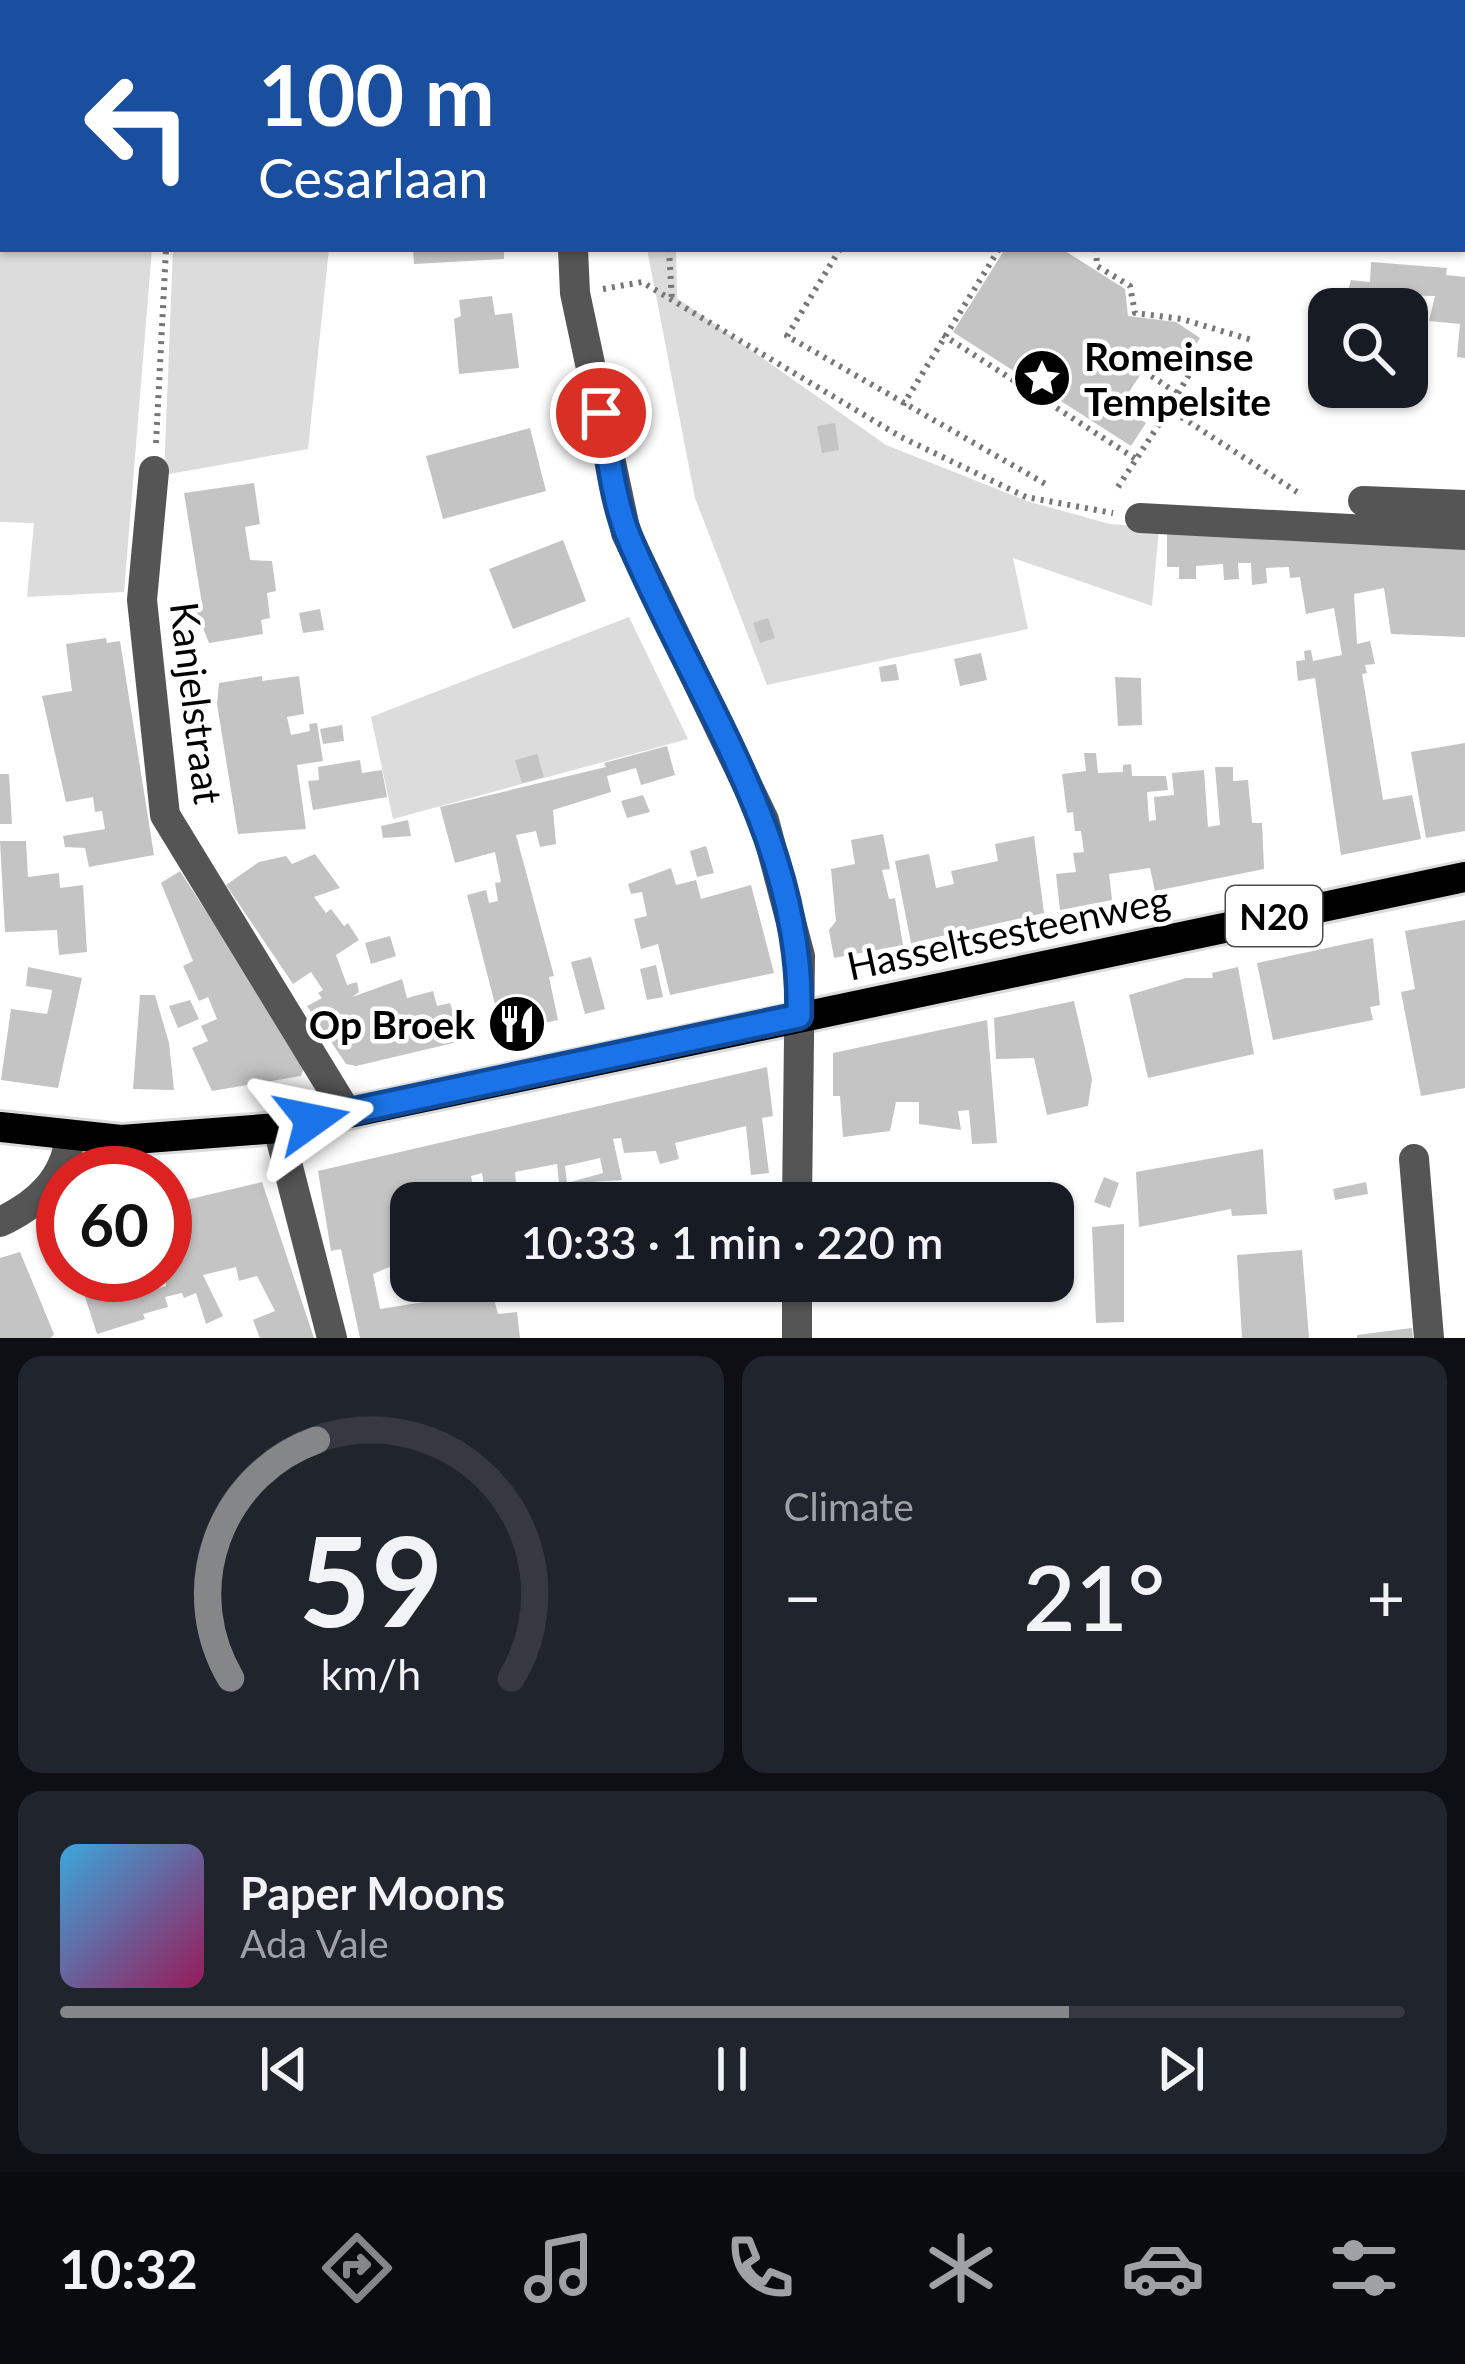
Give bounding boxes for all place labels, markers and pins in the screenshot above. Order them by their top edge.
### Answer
place label: Romeinse Tempelsite [1084,333,1271,424]
place icon: Romeinse Tempelsite [1011,347,1073,409]
pin [550,362,652,464]
restaurant icon: Op Broek [486,993,548,1055]
place label: Op Broek [309,1001,475,1047]

